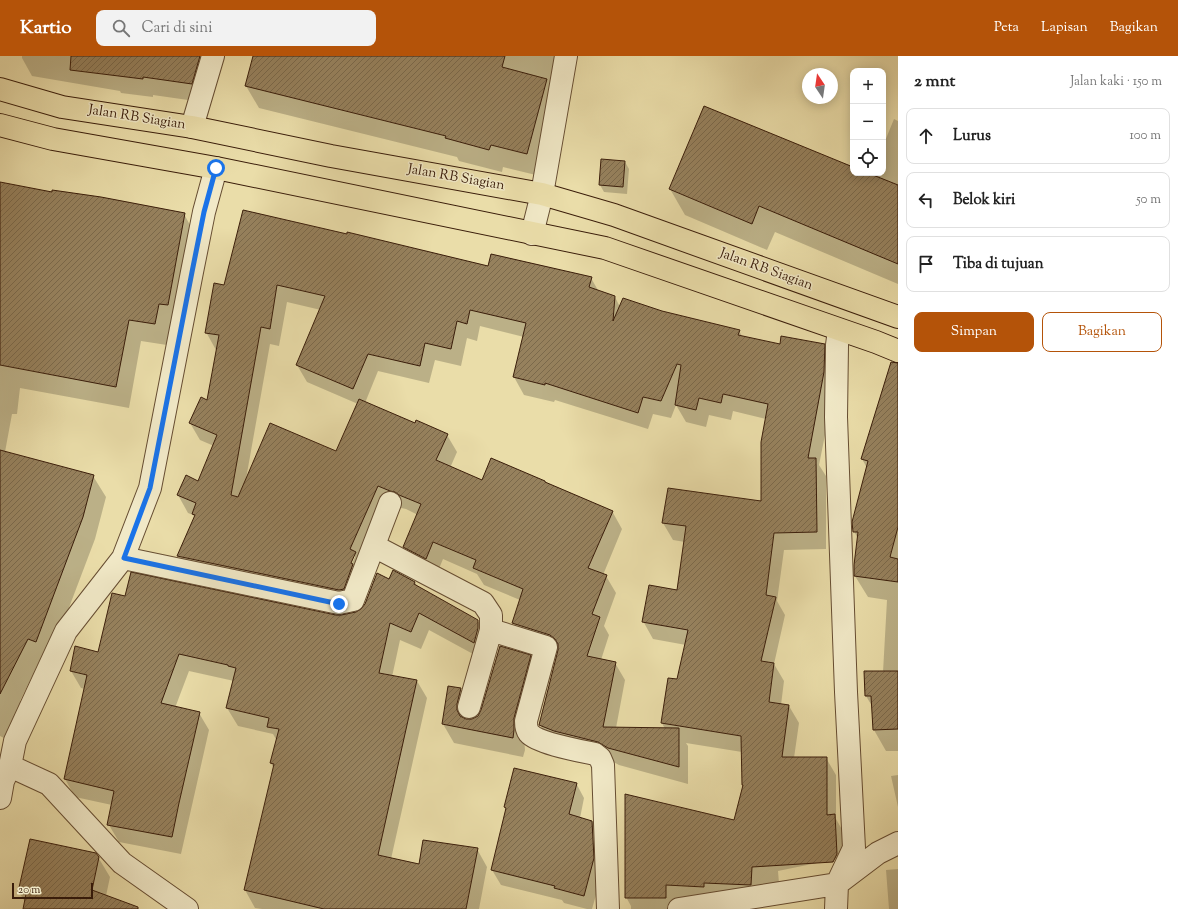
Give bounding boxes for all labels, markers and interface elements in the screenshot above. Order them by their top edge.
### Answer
search box [96,10,376,46]
text: Kartio [20,15,72,42]
icon: search [110,17,132,39]
text: Cari di sini [142,18,212,39]
text: Peta [994,18,1019,38]
text: Lapisan [1041,18,1088,38]
text: Bagikan [1110,18,1158,38]
north arrow [802,68,838,104]
map controls [850,68,886,176]
button: + [850,68,886,104]
text: 2 mnt [914,70,955,94]
text: Jalan kaki · 150 m [1070,73,1162,91]
street label: Jalan RB Siagian [86,100,187,136]
button: − [850,104,886,140]
icon: ahead [915,125,937,147]
text: Lurus [953,126,991,147]
text: 100 m [1129,127,1161,145]
button: locate [850,140,886,176]
route start [207,159,225,177]
street label: Jalan RB Siagian [405,159,506,196]
icon: left [915,189,937,211]
text: Belok kiri [953,190,1015,211]
text: 50 m [1136,191,1161,209]
street label: Jalan RB Siagian [716,243,816,296]
icon: arrive [915,253,937,275]
text: Tiba di tujuan [953,254,1044,275]
button: Simpan [914,312,1034,352]
button: Bagikan [1042,312,1162,352]
route end [330,595,348,613]
scale bar [12,881,93,900]
text: 20 m [18,882,40,898]

